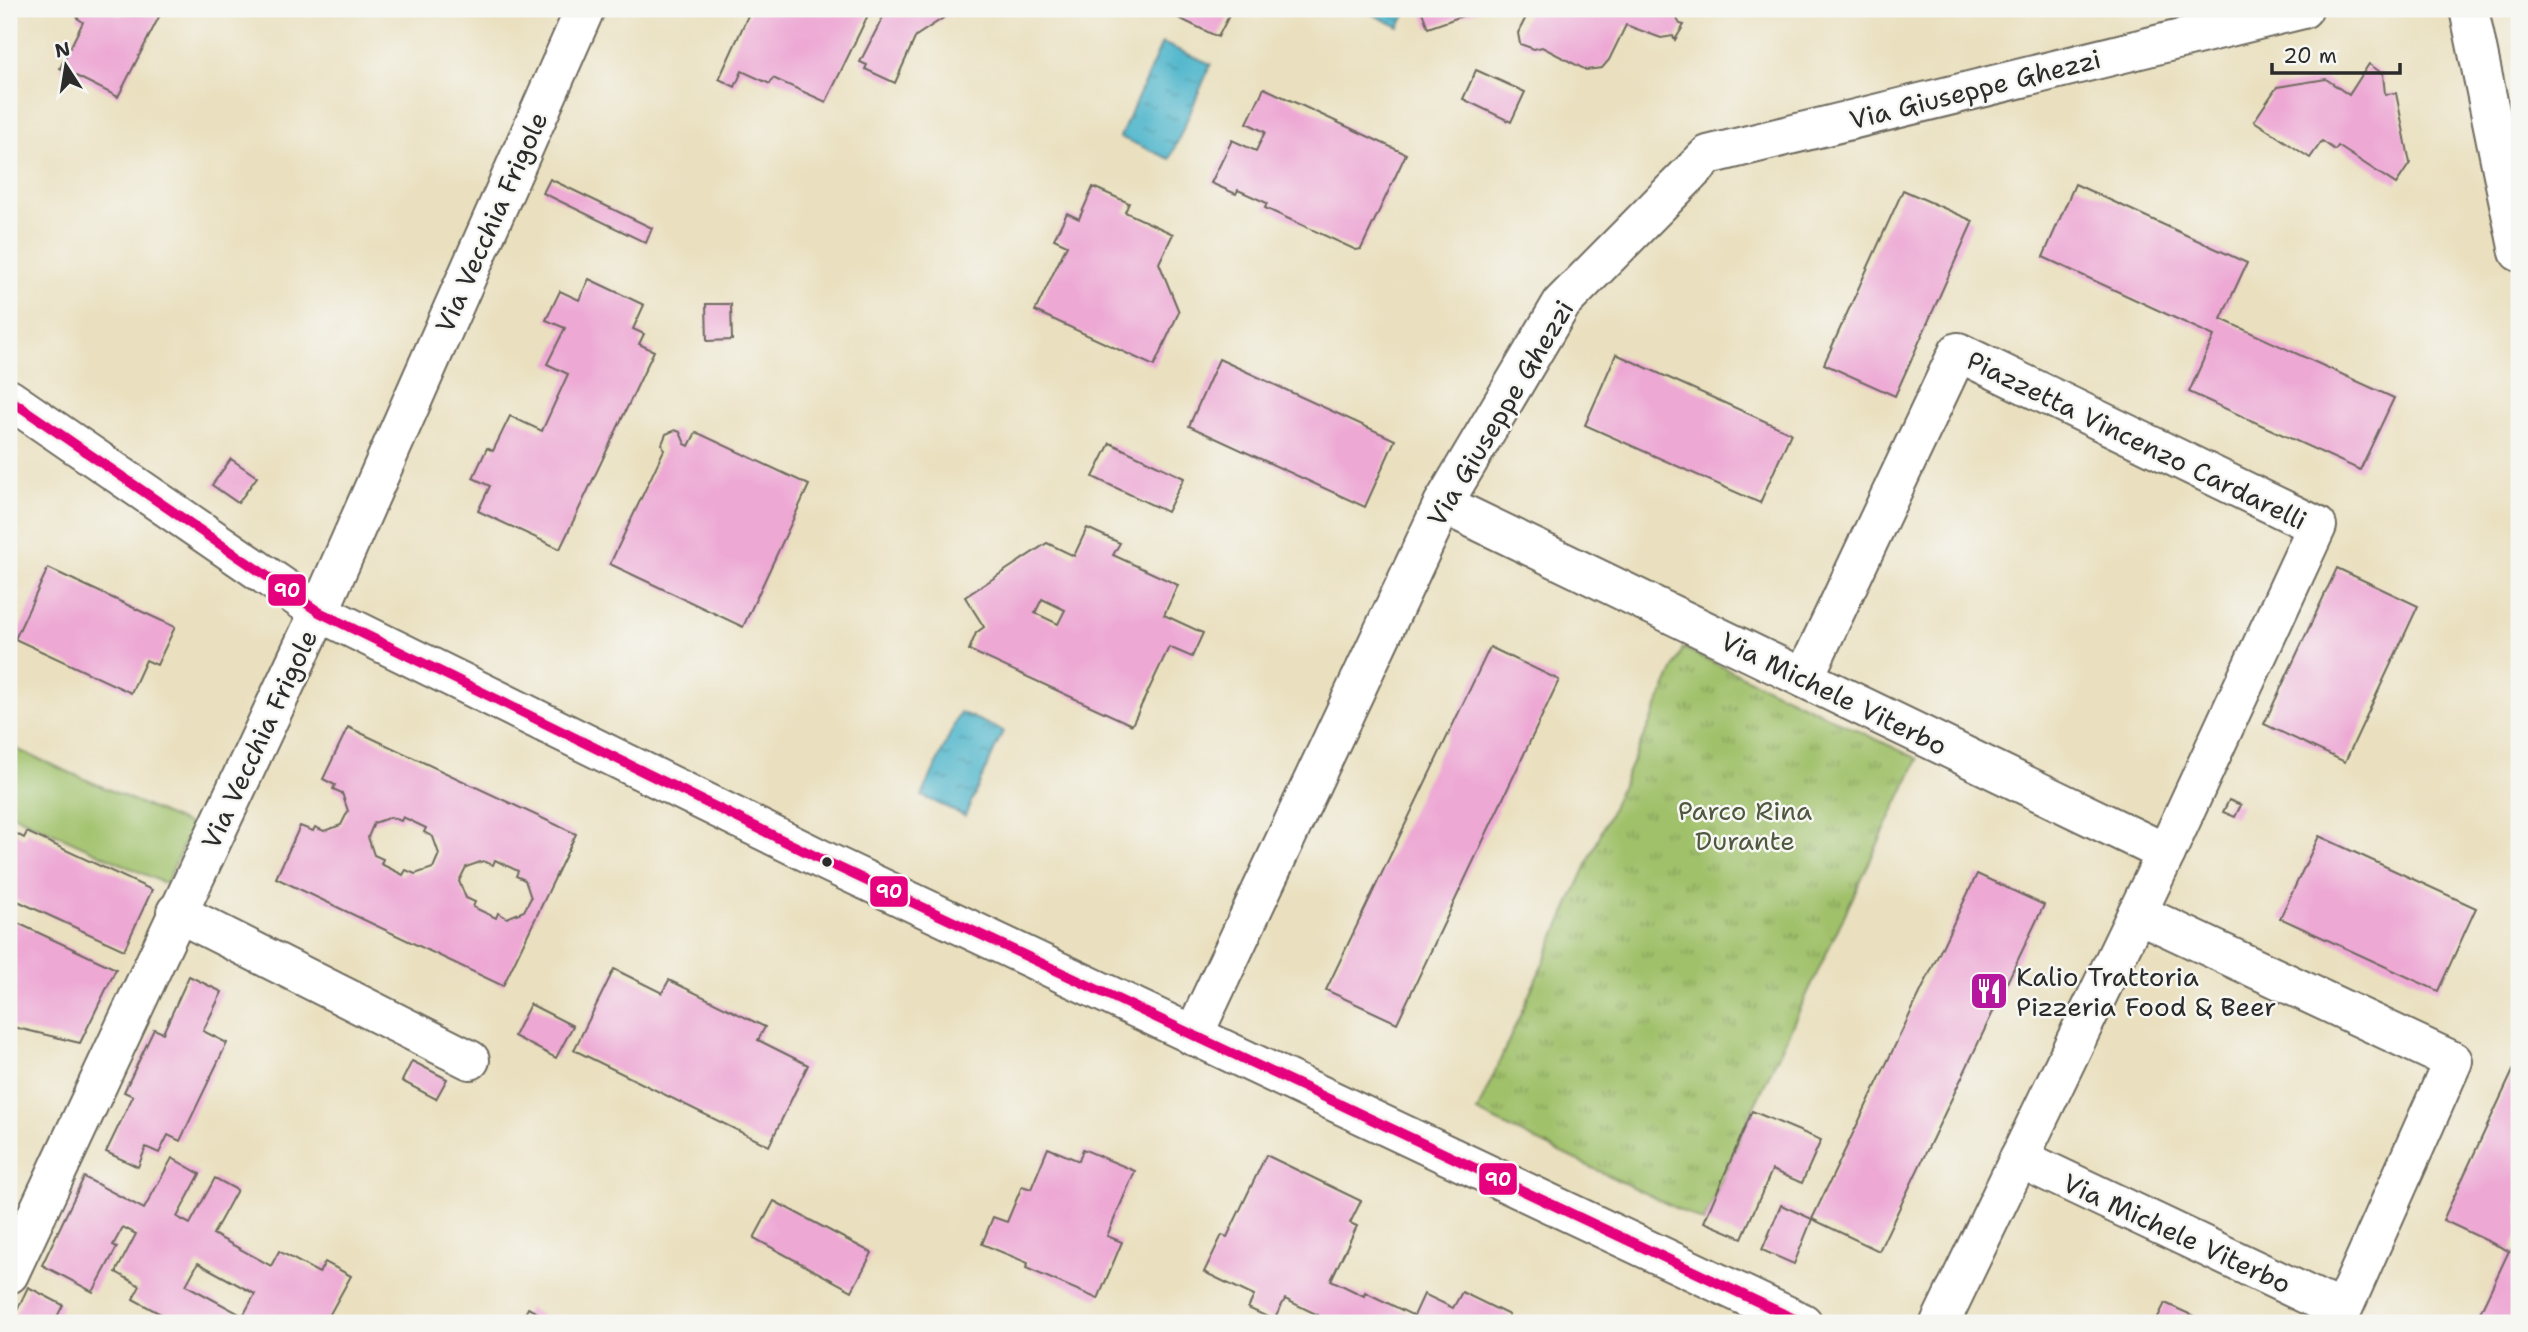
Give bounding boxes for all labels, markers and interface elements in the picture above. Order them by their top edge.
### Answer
north arrow [32,32,102,102]
scale bar [2272,32,2400,76]
text: N [53,36,73,64]
street label: Via Giuseppe Ghezzi [1846,41,2104,137]
text: 20 m [2283,42,2337,70]
street label: Via Vecchia Frigole [427,106,555,338]
street label: Via Giuseppe Ghezzi [1419,293,1581,533]
street label: Piazzetta Vincenzo Cardarelli [1961,342,2313,538]
line badge: 90 [267,573,307,607]
text: 90 [274,578,300,603]
street label: Via Michele Viterbo [1715,623,1953,763]
street label: Via Vecchia Frigole [193,624,325,854]
park label: Parco Rina Durante [1678,793,1812,858]
unlabelled marker [820,855,834,869]
line badge: 90 [869,875,909,908]
text: 90 [876,879,902,904]
place label: Kalio Trattoria Pizzeria Food & Beer [2016,959,2276,1024]
restaurant icon: Kalio Trattoria Pizzeria Food & Beer [1968,970,2010,1012]
line badge: 90 [1478,1162,1518,1196]
street label: Via Michele Viterbo [2057,1165,2297,1301]
text: 90 [1485,1167,1511,1192]

